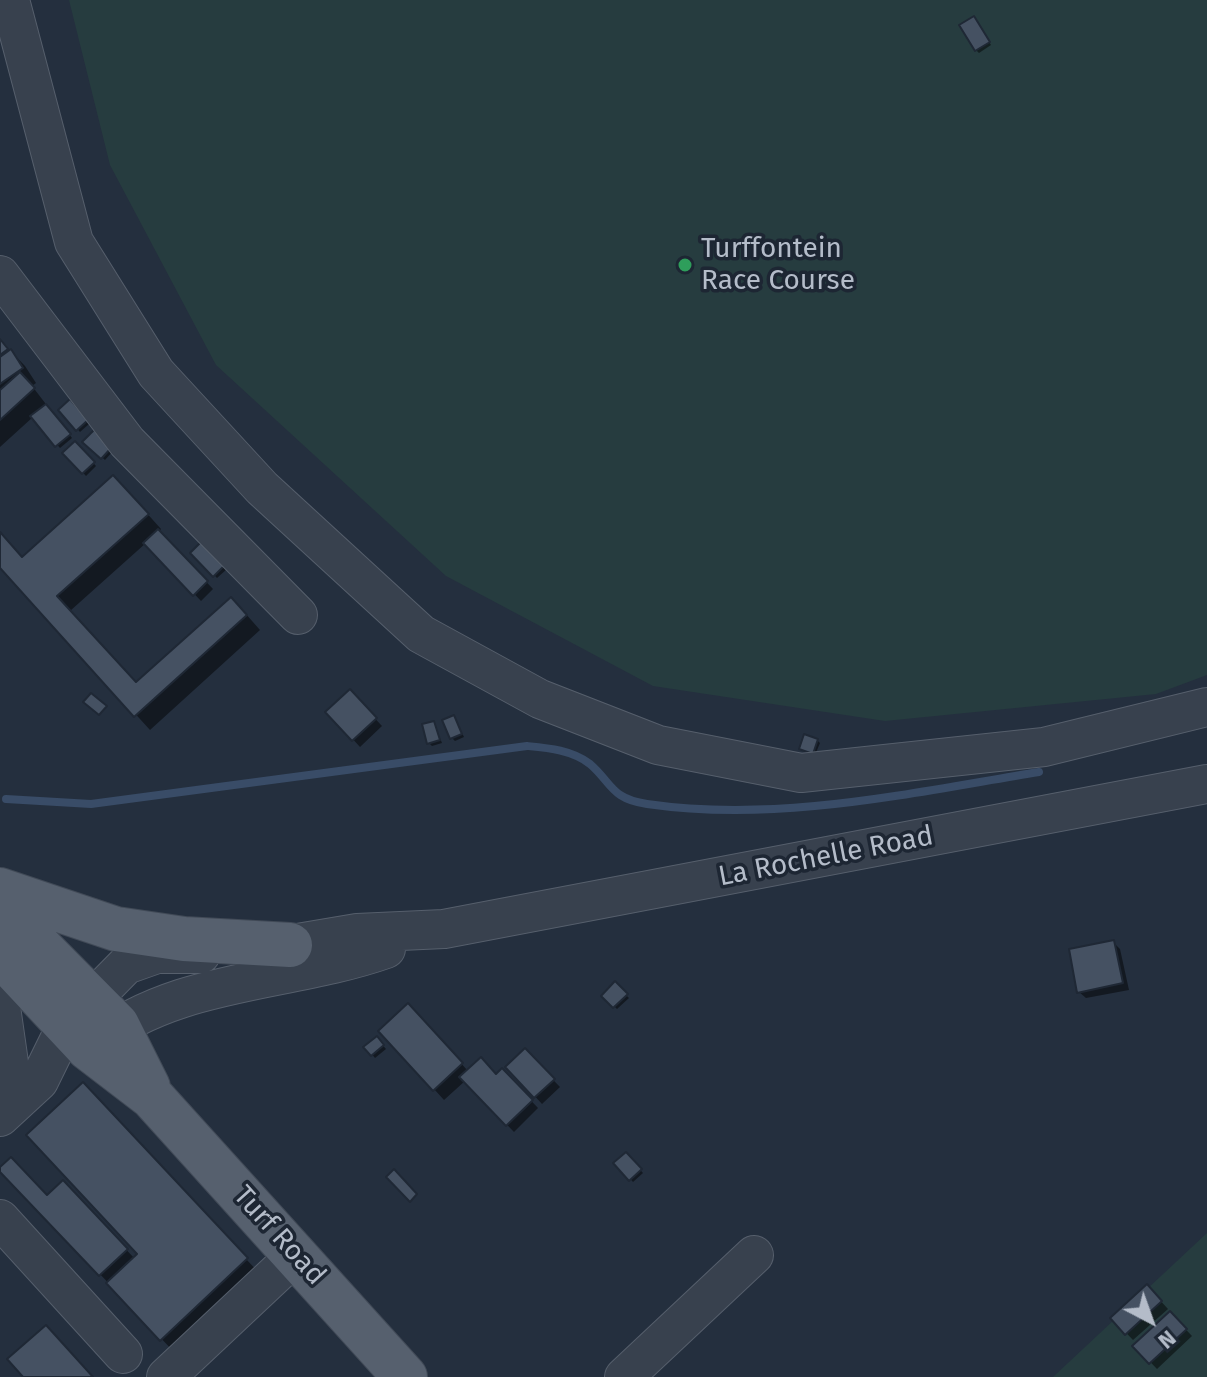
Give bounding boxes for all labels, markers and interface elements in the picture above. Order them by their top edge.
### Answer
place label: Turffontein Race Course [701,232,855,298]
marker: Turffontein Race Course [676,256,694,274]
street label: La Rochelle Road [716,820,936,894]
street label: Turf Road [226,1179,332,1293]
north arrow [1111,1281,1191,1361]
text: N [1153,1325,1181,1354]

